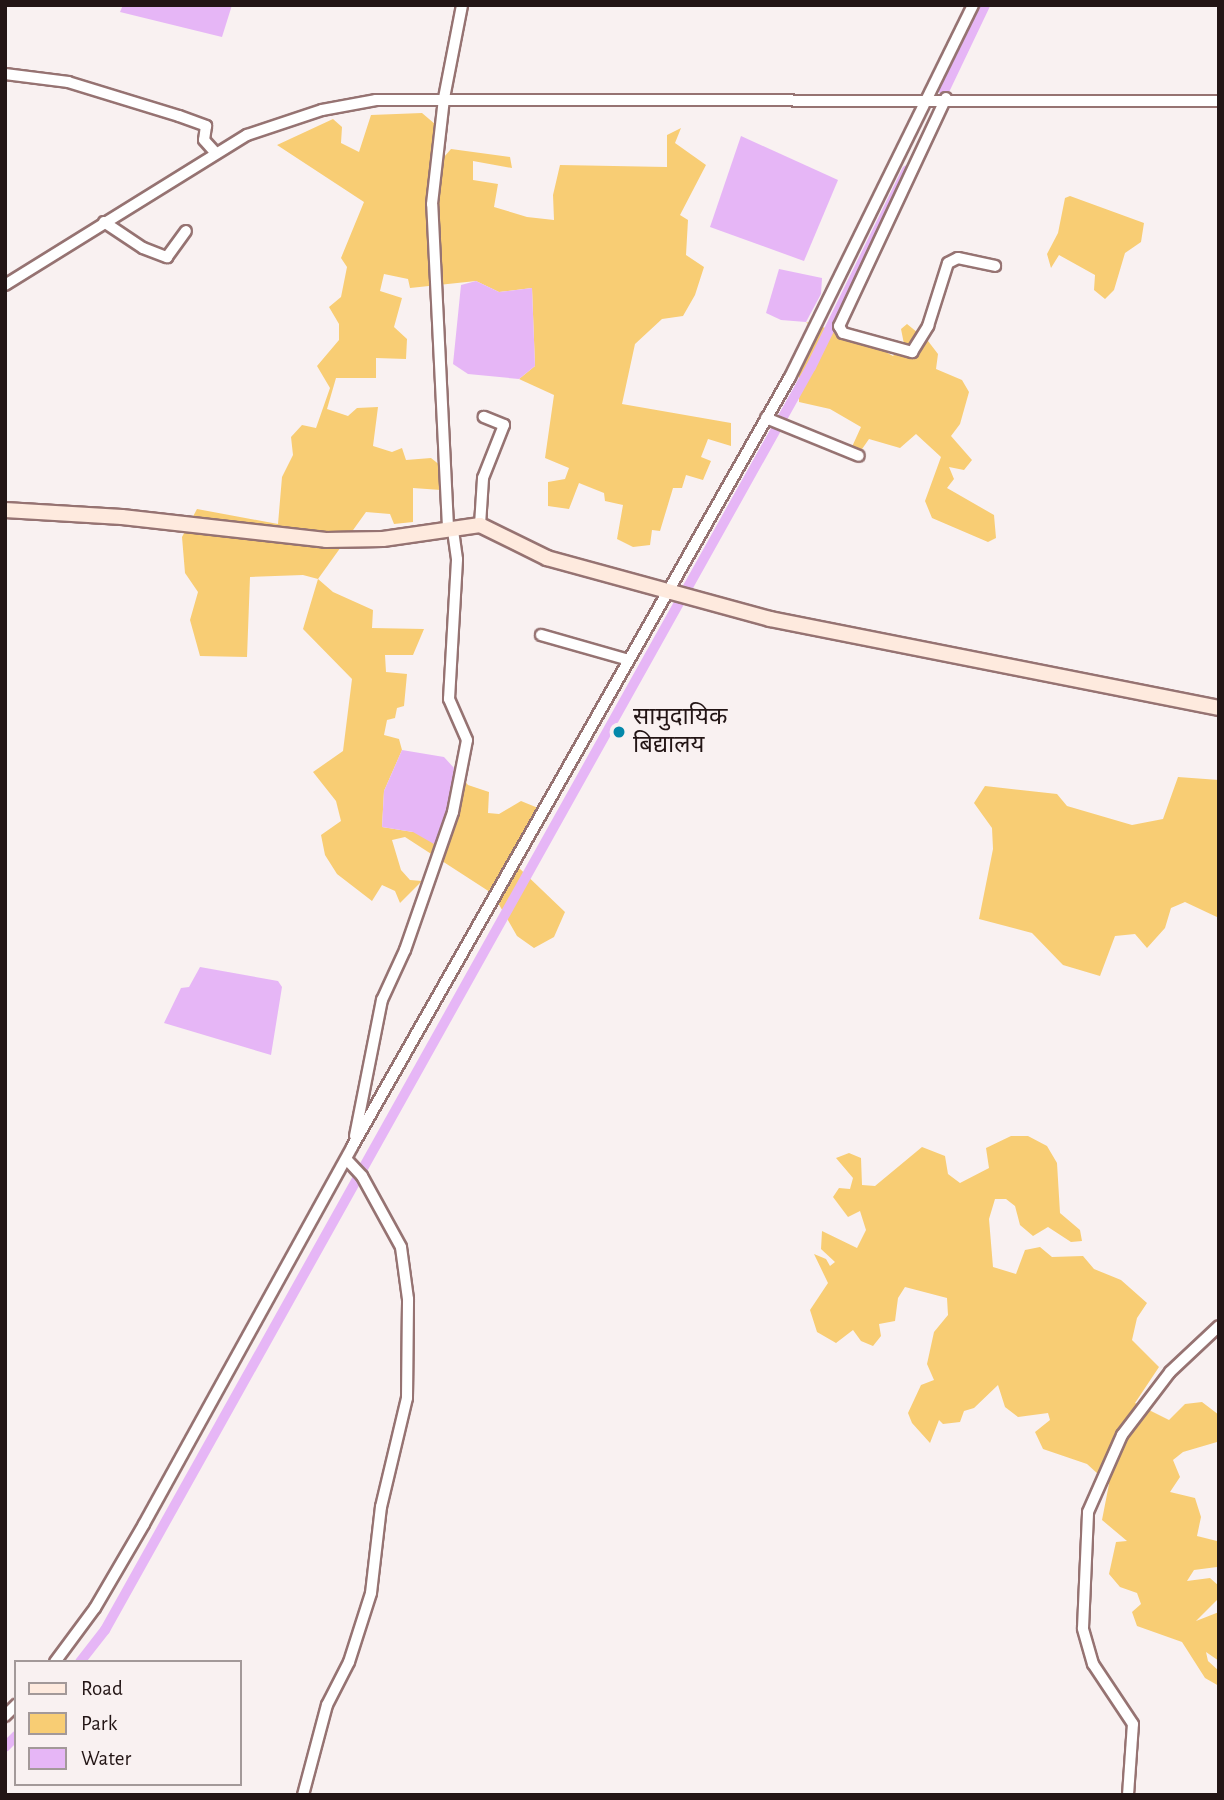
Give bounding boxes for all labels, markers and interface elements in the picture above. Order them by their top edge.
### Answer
place label: सामुदायिक बिद्यालय [633,704,727,760]
marker: सामुदायिक बिद्यालय [611,724,627,740]
legend [14,1660,242,1786]
text: Road [81,1678,123,1699]
text: Park [81,1713,117,1734]
text: Water [81,1748,131,1769]

